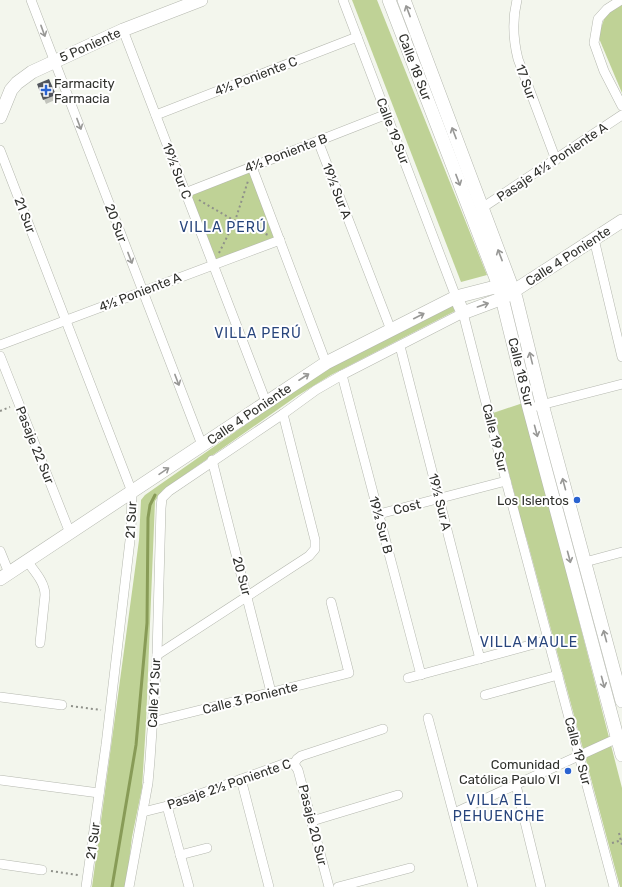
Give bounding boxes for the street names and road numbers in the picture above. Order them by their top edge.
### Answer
street label: 5 Poniente [57,25,123,65]
street label: Calle 18 Sur [395,31,435,103]
street label: 4½ Poniente C [213,53,300,99]
street label: 17 Sur [513,62,539,102]
street label: Calle 19 Sur [373,96,413,166]
street label: Pasaje 4½ Poniente A [494,119,610,205]
street label: 4½ Poniente B [243,130,329,176]
street label: 19½ Sur C [159,141,195,202]
street label: 19½ Sur A [319,161,355,221]
street label: 21 Sur [11,195,39,235]
street label: 20 Sur [102,202,130,244]
street label: Calle 4 Poniente [523,223,613,289]
street label: 4½ Poniente A [97,269,184,315]
street label: Calle 18 Sur [505,336,537,408]
street label: Calle 4 Poniente [204,380,294,448]
street label: Calle 19 Sur [479,402,511,474]
street label: Pasaje 22 Sur [13,404,57,486]
street label: 19½ Sur A [426,472,454,533]
street label: 19½ Sur B [366,495,396,555]
street label: Cost [392,496,422,518]
street label: 21 Sur [123,501,139,539]
street label: 20 Sur [230,555,254,597]
street label: Calle 21 Sur [145,658,163,728]
street label: Calle 3 Poniente [201,679,299,717]
street label: Calle 19 Sur [562,715,594,787]
street label: Pasaje 2½ Poniente C [165,756,293,812]
street label: Pasaje 20 Sur [296,783,330,867]
street label: 21 Sur [83,821,103,860]

